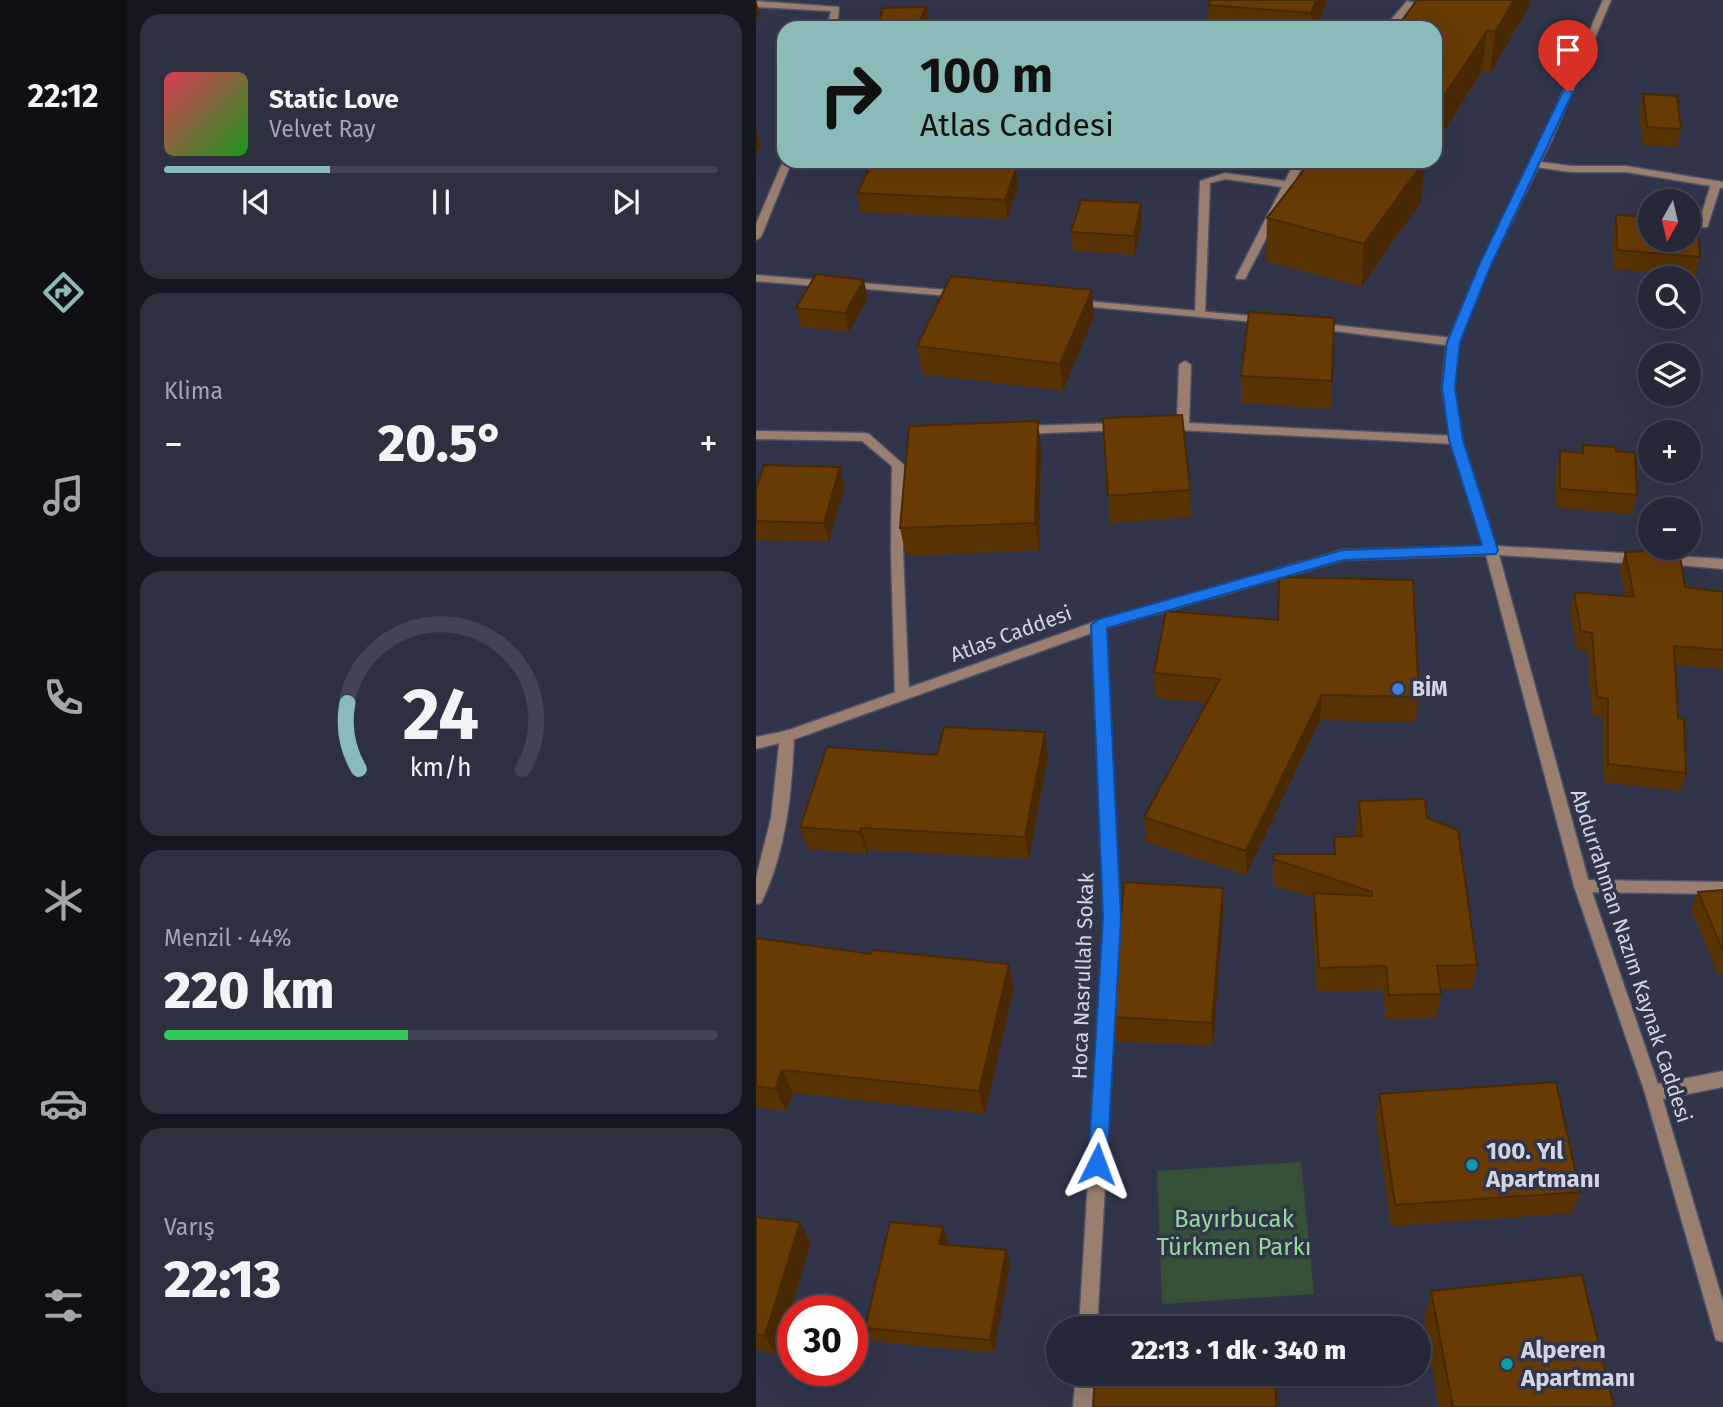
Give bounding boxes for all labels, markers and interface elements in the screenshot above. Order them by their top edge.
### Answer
pin [1538,20,1598,92]
icon: arrive [1549,31,1587,69]
text: 100 m [920,46,1053,105]
icon: right [805,49,896,140]
text: 22:12 [27,77,99,115]
text: Static Love [269,84,399,115]
text: Atlas Caddesi [920,106,1114,144]
text: Velvet Ray [269,115,376,143]
icon: previous [237,183,275,221]
icon: pause [422,183,460,221]
icon: next [607,183,645,221]
north arrow [1638,189,1701,252]
map controls [1638,189,1701,560]
button: search [1638,266,1701,329]
icon: directions [39,268,88,317]
button: layers [1638,343,1701,406]
text: Klima [164,377,223,405]
text: 20.5° [378,412,504,475]
button: + [1638,420,1701,483]
text: − [164,421,183,467]
text: + [699,421,718,467]
icon: music [39,471,88,520]
button: − [1638,497,1701,560]
street label: Atlas Caddesi [947,600,1075,668]
text: 24 [403,672,479,759]
icon: phone [39,673,88,722]
place label: BİM [1412,675,1448,702]
marker: BİM [1390,681,1406,697]
text: km/h [410,753,472,783]
street label: Abdurrahman Nazım Kaynak Caddesi [1565,786,1697,1126]
street label: Hoca Nasrullah Sokak [1066,872,1100,1080]
icon: climate [39,876,88,925]
text: Menzil · 44% [164,924,291,952]
text: 220 km [164,959,334,1022]
icon: car [39,1079,88,1128]
position arrow [1060,1127,1134,1201]
place label: 100. Yıl Apartmanı [1485,1137,1600,1193]
marker: 100. Yıl Apartmanı [1464,1157,1480,1173]
park label: Bayırbucak Türkmen Parkı [1156,1205,1312,1261]
text: Varış [164,1213,215,1241]
text: 22:13 [164,1248,281,1311]
icon: filters [39,1281,88,1330]
speed limit sign: 30 [777,1295,868,1386]
text: 22:13 · 1 dk · 340 m [1131,1335,1346,1366]
place label: Alperen Apartmanı [1520,1336,1635,1392]
marker: Alperen Apartmanı [1499,1356,1515,1372]

